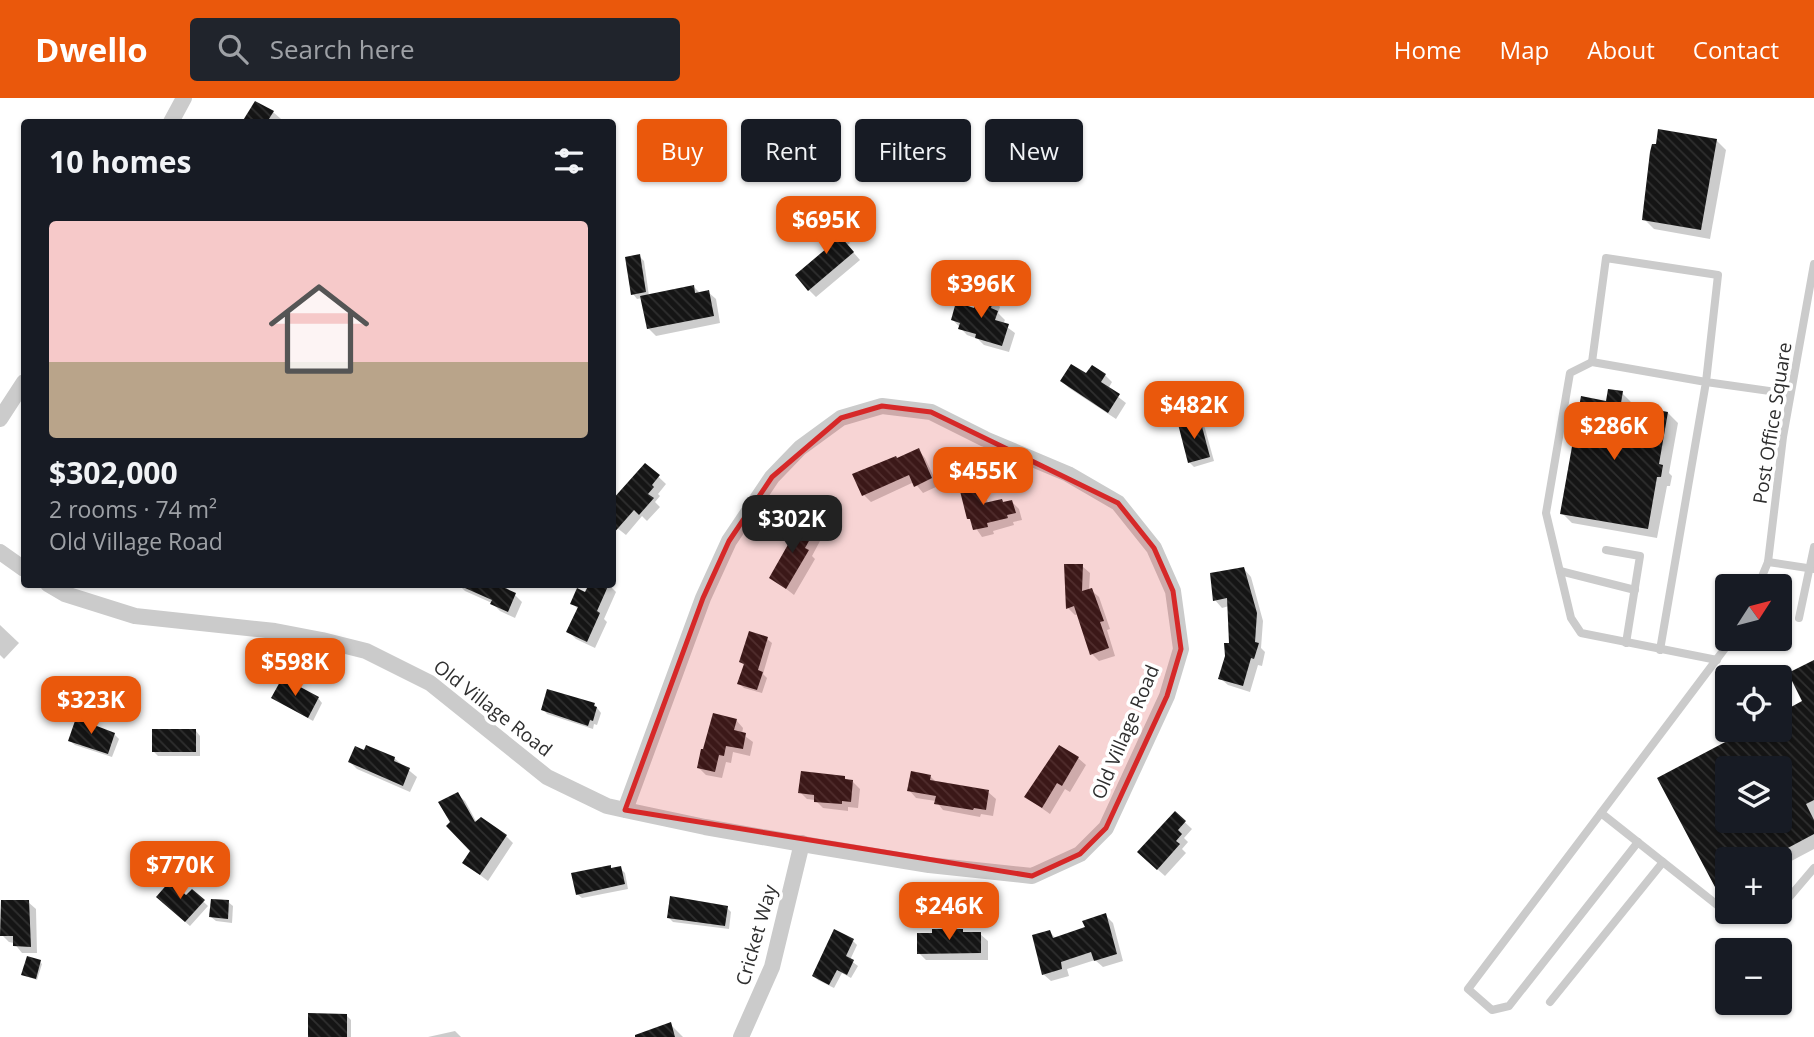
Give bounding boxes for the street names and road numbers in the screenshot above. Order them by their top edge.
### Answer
street label: Post Office Square [1746,340,1798,506]
street label: Old Village Road [428,654,558,762]
street label: Old Village Road [1085,661,1165,803]
street label: Cricket Way [729,881,783,988]

